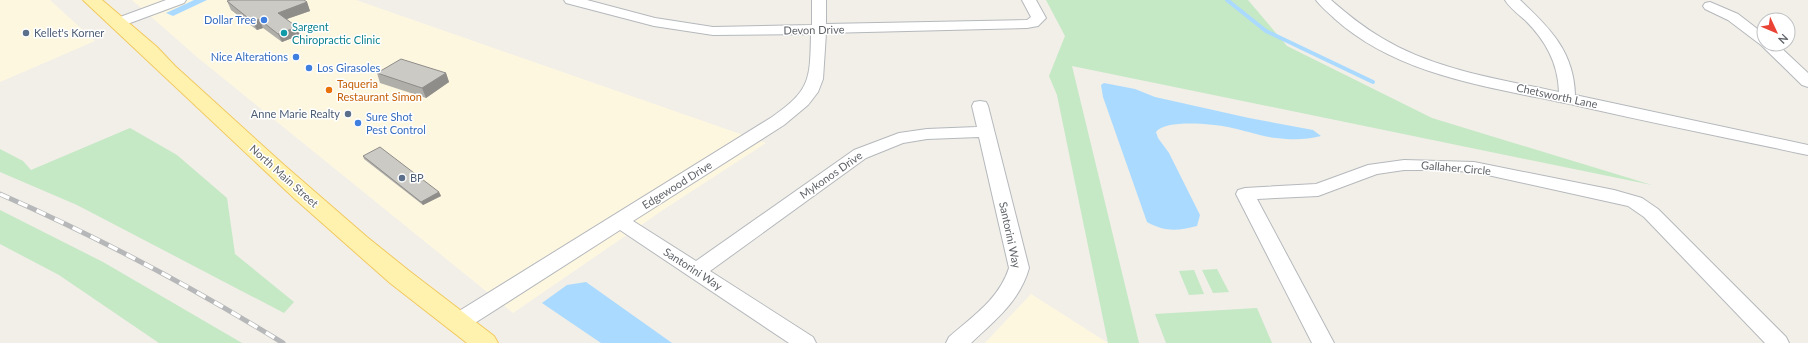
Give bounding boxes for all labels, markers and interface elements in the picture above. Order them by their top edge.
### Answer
north arrow [1756,12,1796,52]
place label: Dollar Tree [204,13,256,26]
marker: Dollar Tree [259,15,269,25]
place label: Sargent Chiropractic Clinic [292,20,380,46]
street label: Devon Drive [783,22,845,37]
place label: Kellet's Korner [34,26,104,39]
marker: Kellet's Korner [21,28,31,38]
marker: Sargent Chiropractic Clinic [279,28,289,38]
text: N [1776,32,1791,47]
place label: Nice Alterations [211,50,288,63]
marker: Nice Alterations [291,52,301,62]
place label: Los Girasoles [317,61,380,74]
marker: Los Girasoles [304,63,314,73]
place label: Taqueria Restaurant Simon [337,77,422,103]
street label: Chetsworth Lane [1515,81,1599,111]
marker: Taqueria Restaurant Simon [324,85,334,95]
place label: Anne Marie Realty [251,107,340,120]
marker: Anne Marie Realty [343,109,353,119]
place label: Sure Shot Pest Control [366,110,426,136]
marker: Sure Shot Pest Control [353,118,363,128]
street label: North Main Street [247,142,321,210]
street label: Mykonos Drive [797,148,865,201]
street label: Edgewood Drive [639,158,714,211]
street label: Gallaher Circle [1421,158,1492,177]
place label: BP [410,171,424,184]
marker: BP [397,173,407,183]
street label: Santorini Way [997,201,1024,270]
street label: Santorini Way [661,245,725,293]

